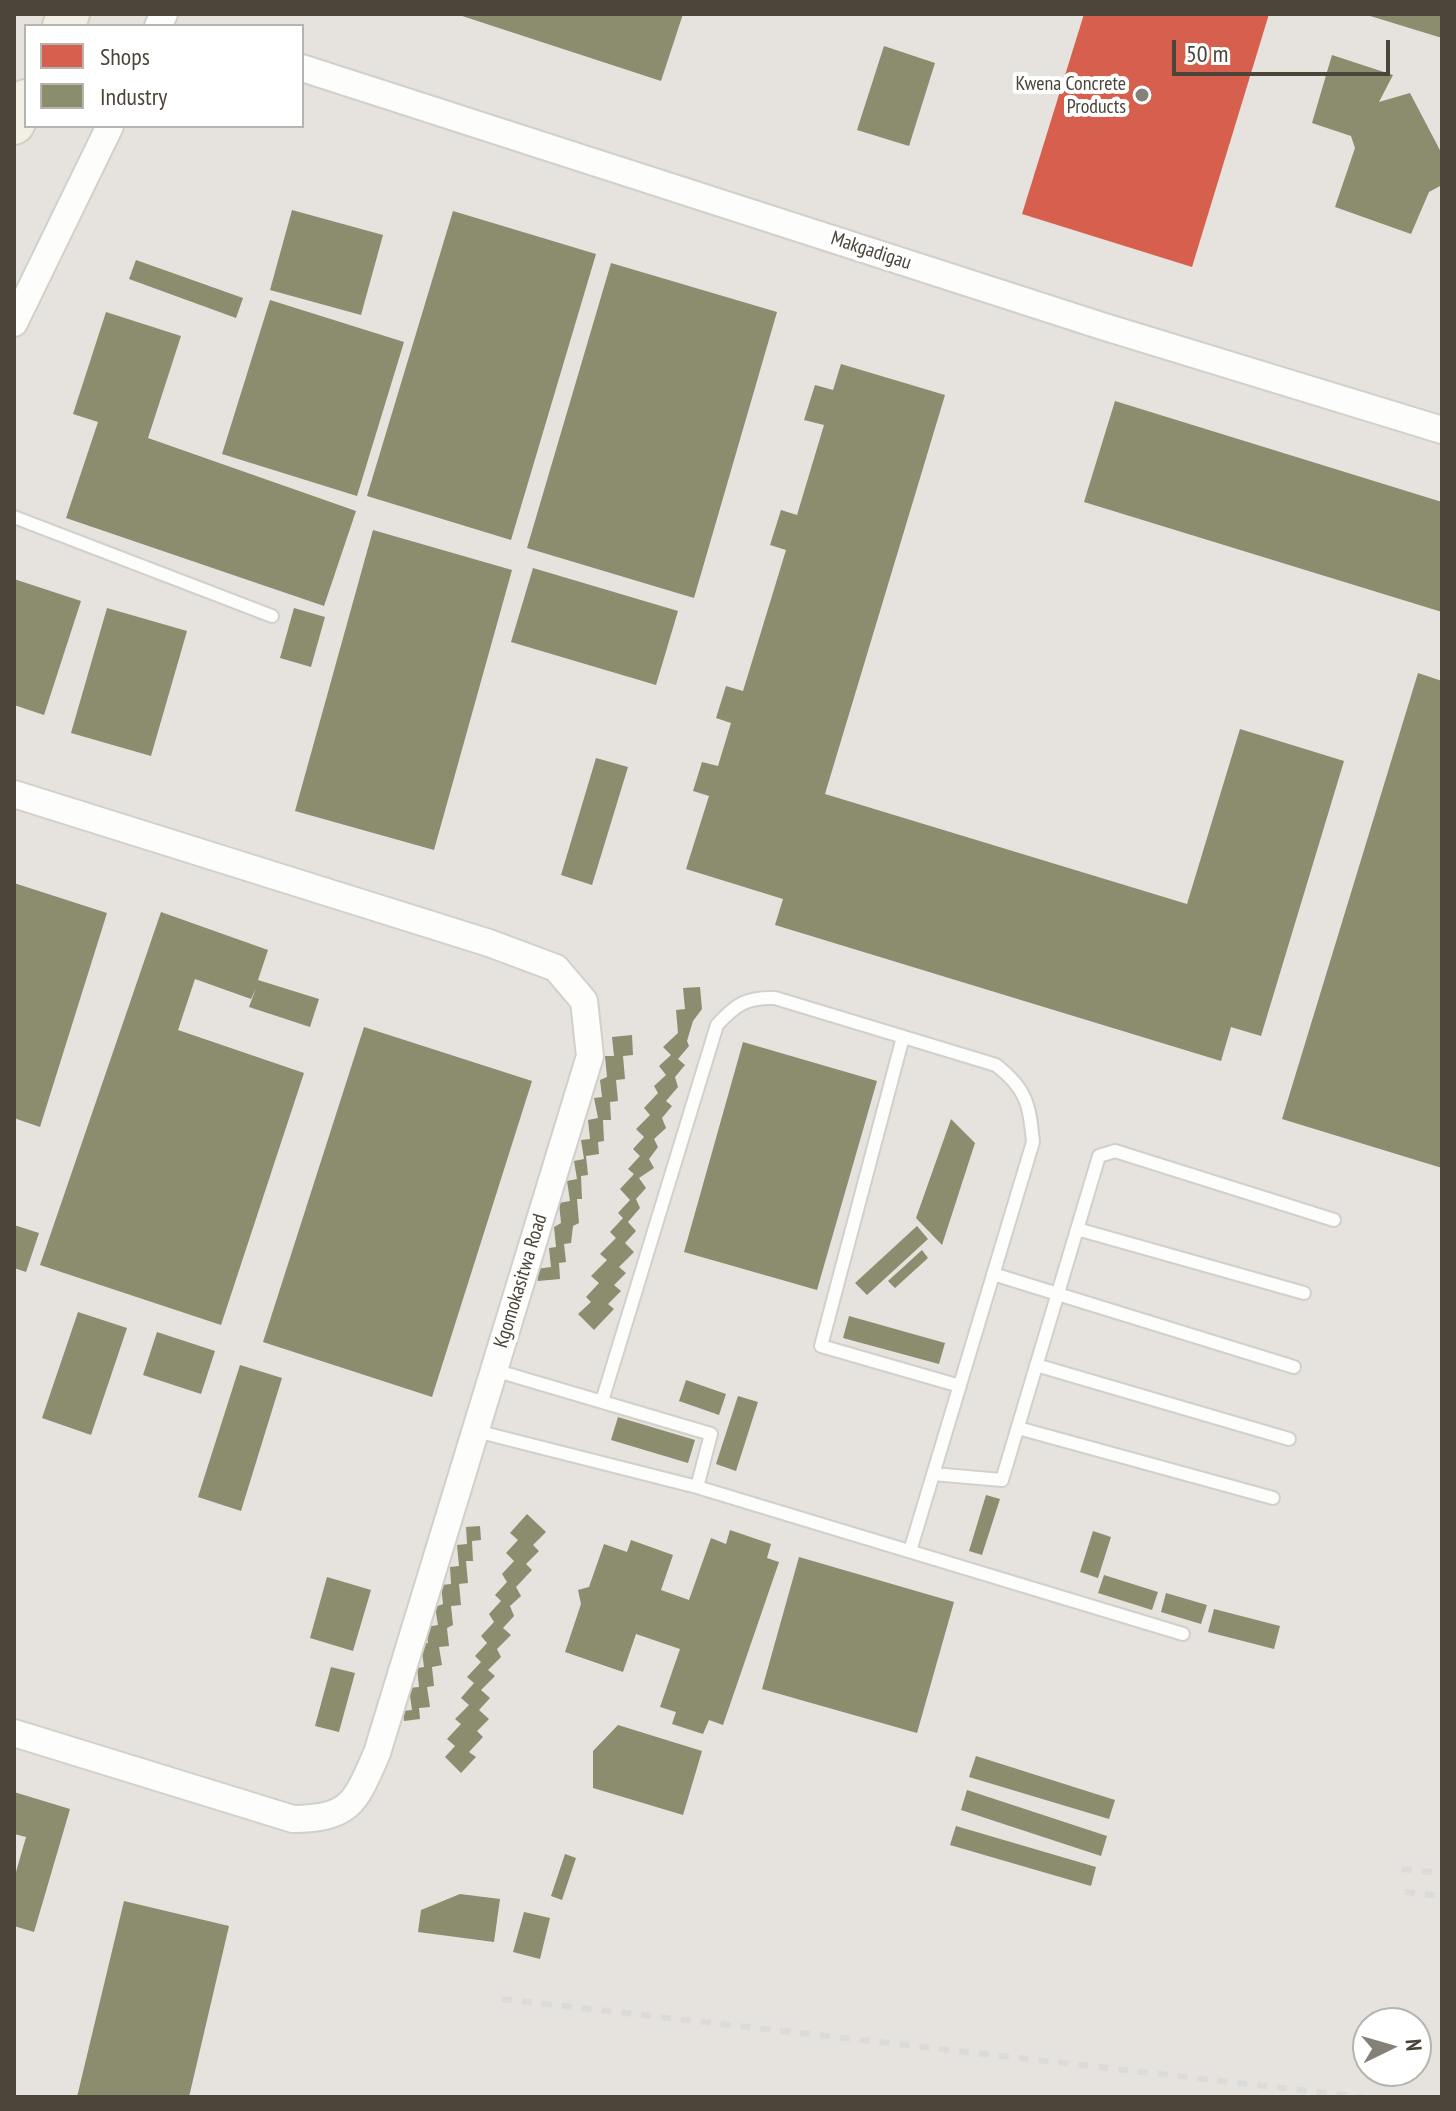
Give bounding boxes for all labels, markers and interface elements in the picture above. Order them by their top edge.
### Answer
legend [24,24,304,128]
scale bar [1176,24,1394,74]
text: 50 m [1186,38,1228,69]
text: Shops [100,41,150,72]
place label: Kwena Concrete Products [1016,72,1126,119]
text: Industry [100,81,167,112]
marker: Kwena Concrete Products [1133,86,1151,104]
street label: Makgadigau [828,227,914,275]
street label: Kgomokasitwa Road [489,1211,553,1351]
north arrow [1352,2007,1432,2087]
text: N [1399,2038,1428,2052]

